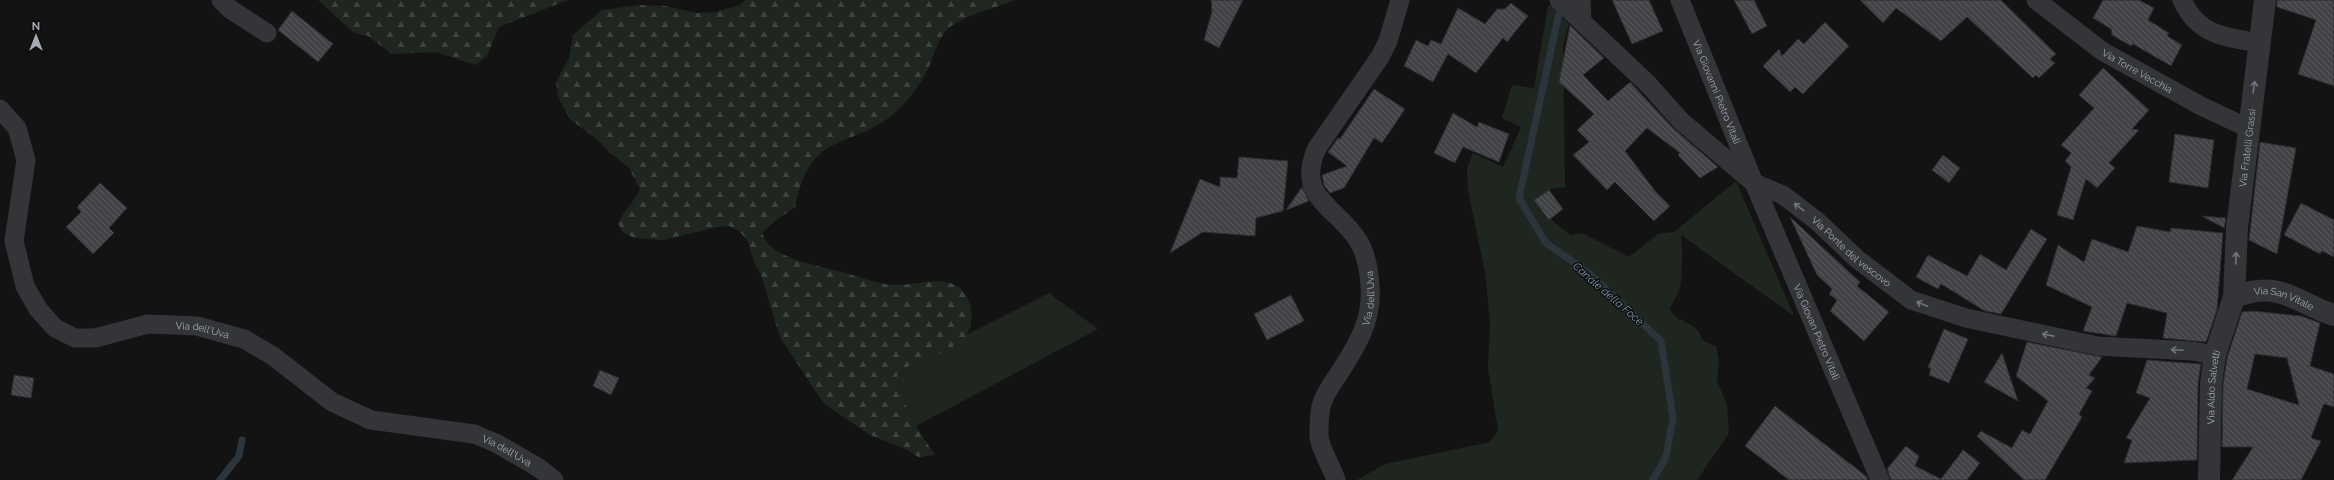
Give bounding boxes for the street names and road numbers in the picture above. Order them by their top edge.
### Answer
street label: Via Giovanni Pietro Vitali [1691,38,1743,145]
street label: Via Torre Vecchia [2100,47,2175,95]
street label: Via Fratelli Grassi [2237,108,2257,188]
street label: Via Ponte del vescovo [1810,214,1894,289]
street label: Via dell'Uva [1360,270,1376,327]
street label: Via Giovan Pietro Vitali [1792,282,1842,381]
street label: Via San Vitale [2253,285,2316,312]
street label: Via dell'Uva [175,320,230,340]
street label: Via Aldo Salvetti [2205,348,2222,425]
street label: Via dell'Uva [481,433,534,468]

